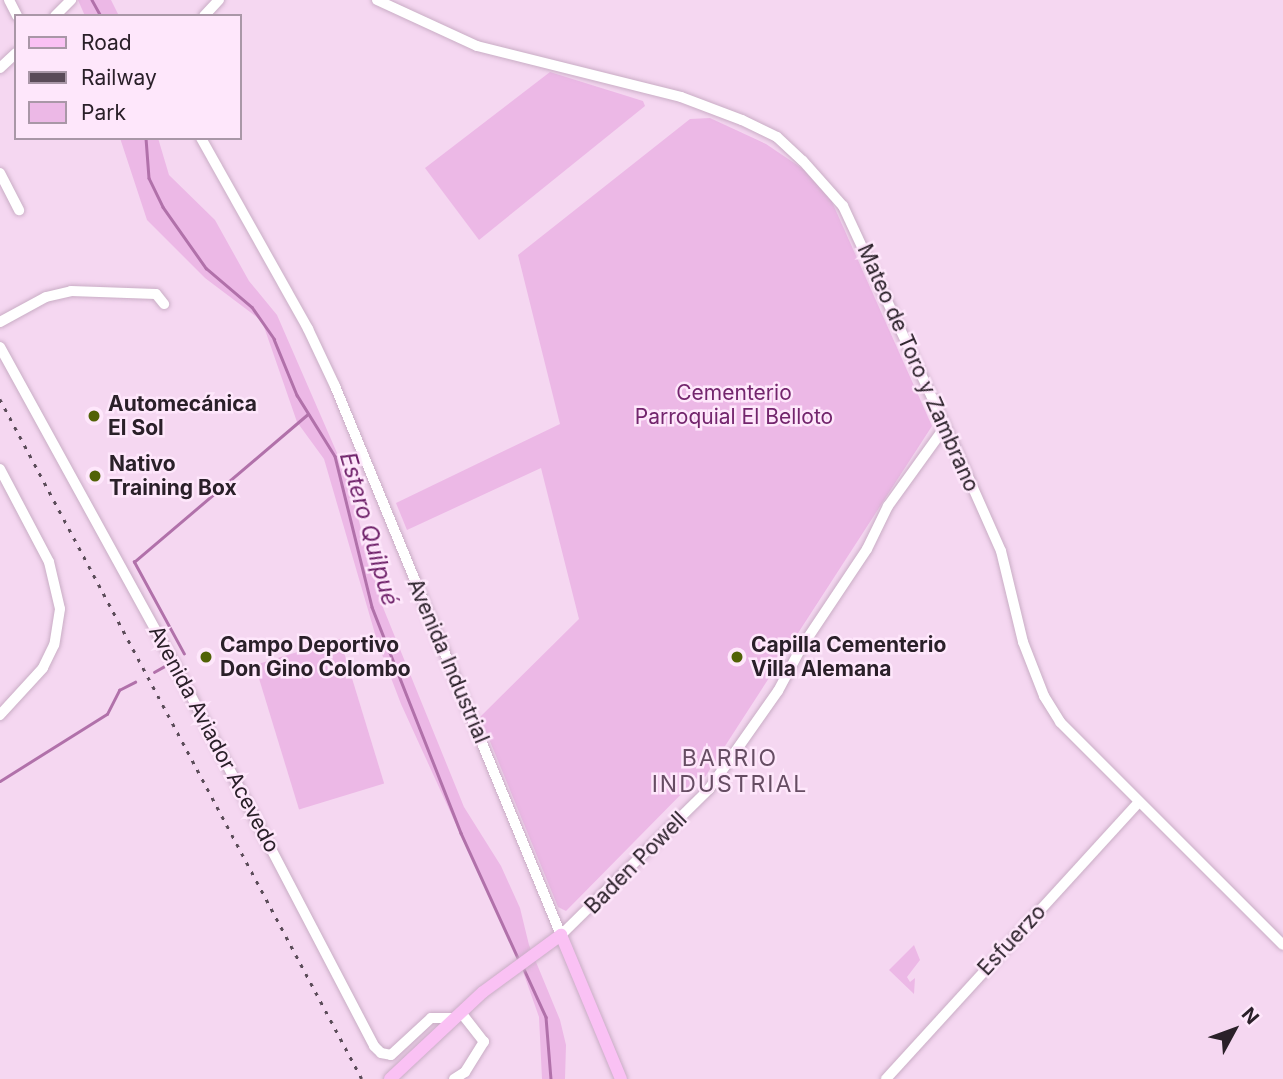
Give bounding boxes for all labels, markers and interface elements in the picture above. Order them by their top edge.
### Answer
legend [14,14,242,140]
text: Road [81,30,132,55]
text: Railway [81,65,157,90]
text: Park [81,100,126,125]
street label: Mateo de Toro y Zambrano [852,240,984,496]
park label: Cementerio Parroquial El Belloto [635,380,833,430]
place label: Automecánica El Sol [108,391,257,441]
marker: Automecánica El Sol [86,408,102,424]
water label: Estero Quilpué [334,449,404,609]
place label: Nativo Training Box [109,451,237,501]
marker: Nativo Training Box [87,468,103,484]
street label: Avenida Industrial [402,575,494,747]
street label: Avenida Aviador Acevedo [143,621,285,857]
place label: Campo Deportivo Don Gino Colombo [220,632,411,682]
place label: Capilla Cementerio Villa Alemana [751,632,946,682]
marker: Campo Deportivo Don Gino Colombo [198,649,214,665]
marker: Capilla Cementerio Villa Alemana [729,649,745,665]
district label: BARRIO INDUSTRIAL [653,744,807,798]
street label: Baden Powell [580,807,692,919]
street label: Esfuerzo [973,899,1051,981]
north arrow [1199,995,1269,1065]
text: N [1237,1003,1264,1029]

